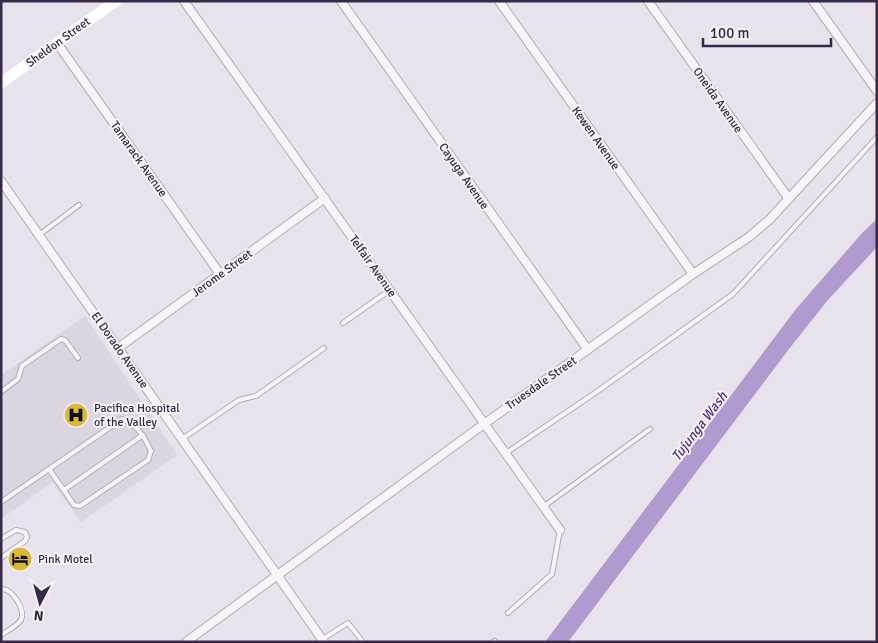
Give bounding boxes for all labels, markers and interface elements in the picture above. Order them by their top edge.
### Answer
street label: Sheldon Street [23,14,93,71]
scale bar [703,15,830,47]
text: 100 m [710,24,750,42]
street label: Oneida Avenue [690,65,746,136]
street label: Kewen Avenue [568,104,623,173]
street label: Tamarack Avenue [107,119,170,200]
street label: Cayuga Avenue [435,140,492,212]
street label: Telfair Avenue [346,232,399,300]
street label: Jerome Street [189,246,256,300]
street label: El Dorado Avenue [88,309,152,392]
street label: Truesdale Street [503,353,580,413]
water label: Tujunga Wash [668,388,731,464]
place label: Pacifica Hospital of the Valley [94,401,180,430]
hospital icon: Pacifica Hospital of the Valley [63,402,89,428]
hotel icon: Pink Motel [7,546,33,572]
place label: Pink Motel [38,552,93,567]
north arrow [15,578,65,628]
text: N [33,606,44,624]

